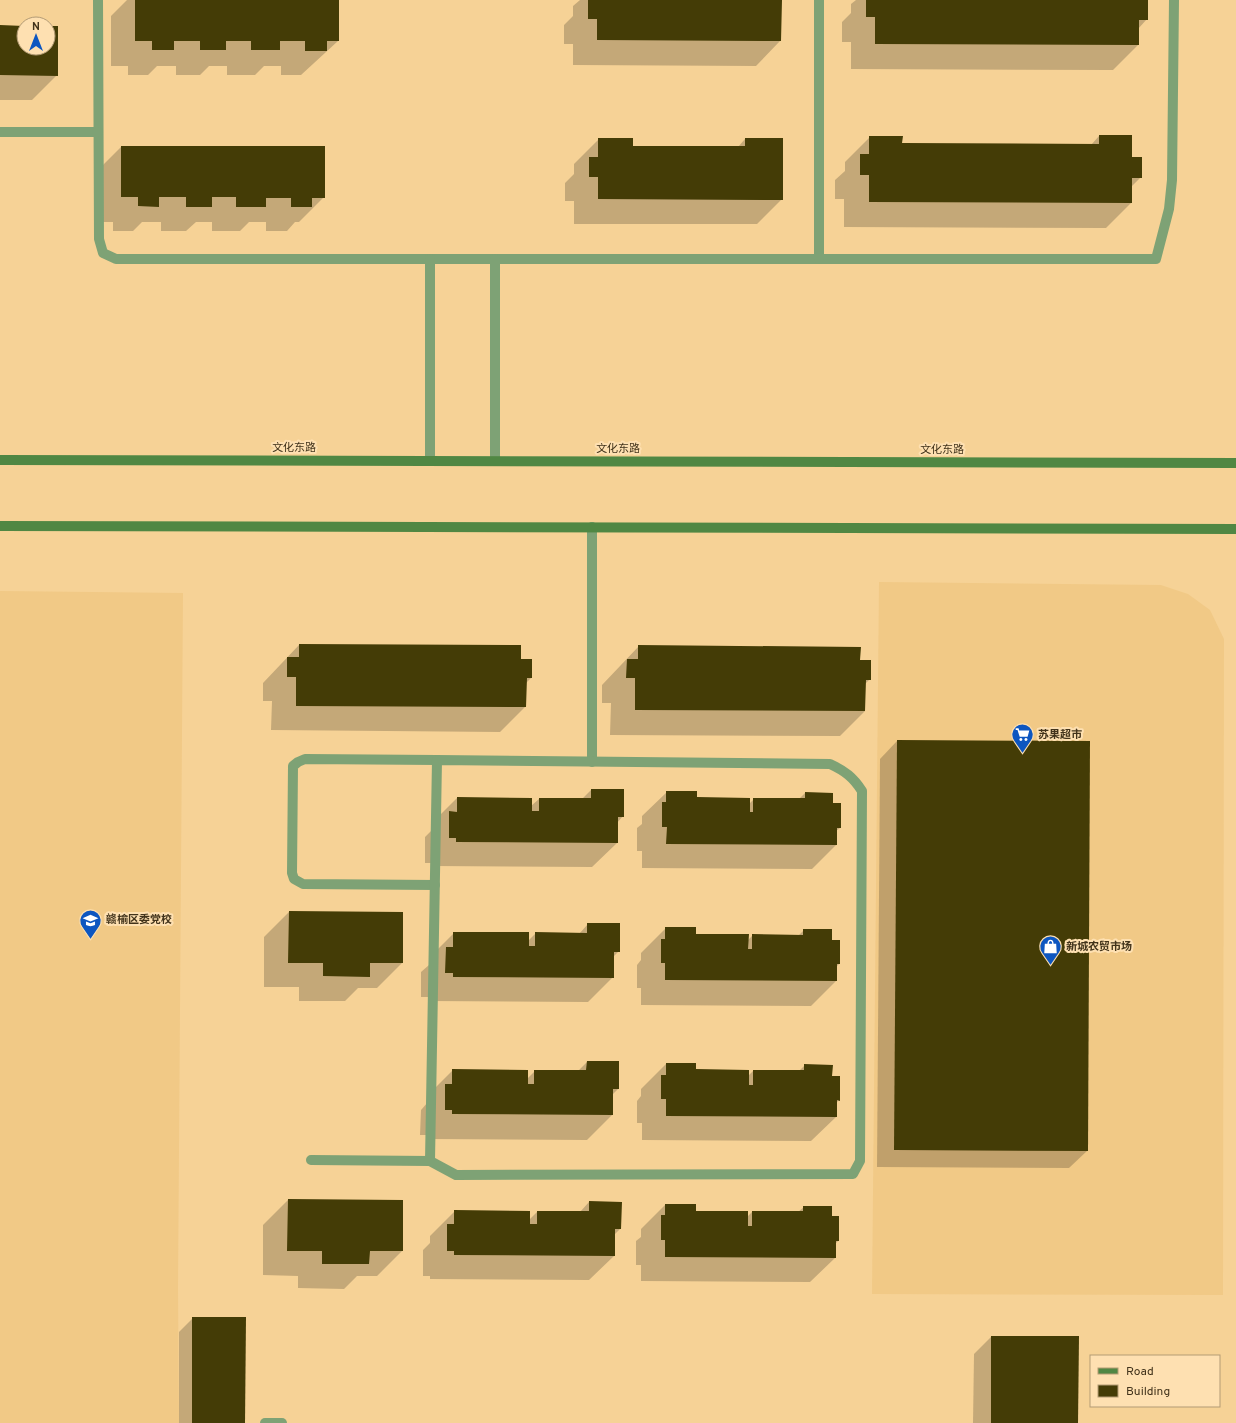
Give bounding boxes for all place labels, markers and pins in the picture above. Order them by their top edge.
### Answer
supermarket icon: 苏果超市 [1010,722,1036,755]
place label: 苏果超市 [1038,728,1082,742]
school or university icon: 赣榆区委党校 [77,907,103,940]
place label: 赣榆区委党校 [106,913,172,927]
shop icon: 新城农贸市场 [1037,934,1063,967]
place label: 新城农贸市场 [1066,940,1132,954]

